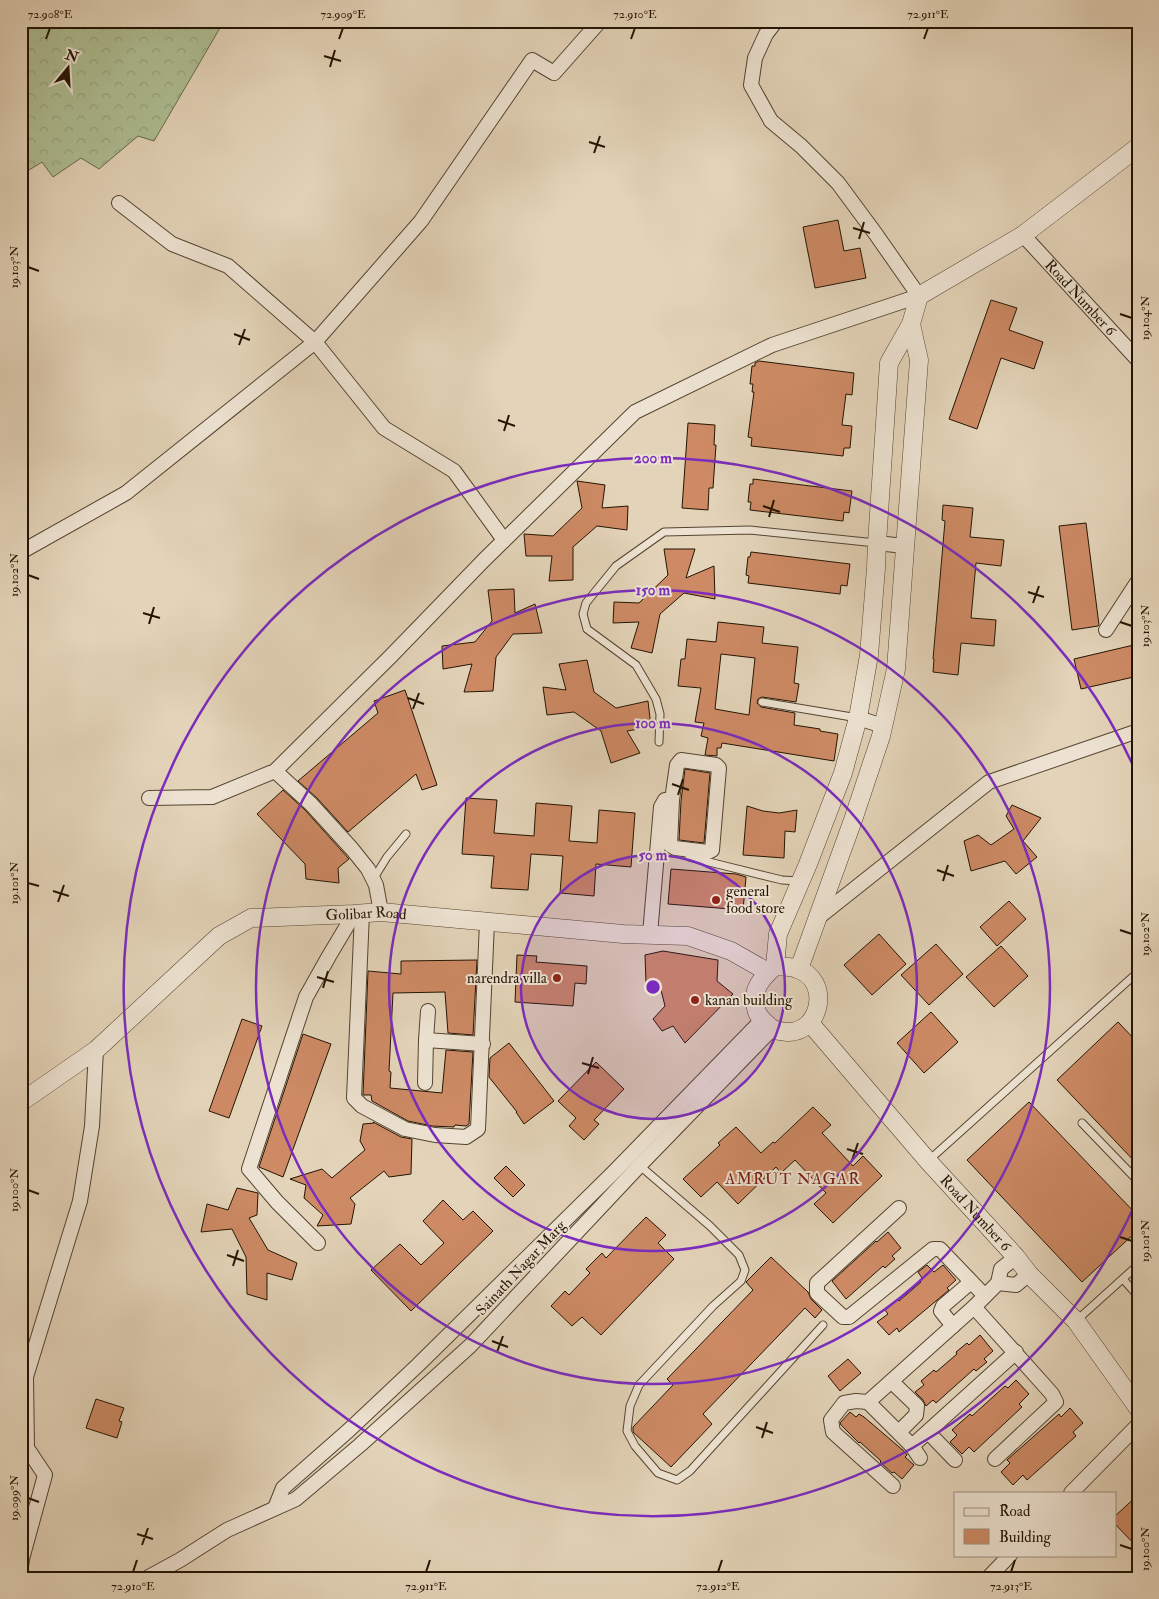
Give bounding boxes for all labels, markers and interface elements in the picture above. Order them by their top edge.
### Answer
text: 72.908°E [28,7,73,22]
text: 72.909°E [320,7,366,22]
text: 72.910°E [613,7,657,22]
text: 72.911°E [907,7,949,22]
north arrow [42,42,92,92]
text: N [62,46,81,66]
text: 19.103°N [7,245,22,288]
street label: Road Number 6 [1041,255,1121,341]
text: 19.104°N [1138,296,1153,340]
text: 200 m [634,449,672,468]
text: 19.102°N [7,553,22,597]
text: 150 m [636,581,670,600]
text: 19.103°N [1138,604,1153,647]
text: 100 m [635,714,671,733]
text: 50 m [639,846,668,865]
text: 19.101°N [7,862,22,904]
place label: general food store [726,882,785,918]
marker: general food store [710,894,722,906]
street label: Golibar Road [325,902,408,925]
text: 19.102°N [1138,912,1153,956]
place label: narendra villa [467,969,548,988]
marker: narendra villa [551,972,563,984]
centre of rings [644,978,662,996]
place label: kanan building [705,991,793,1010]
marker: kanan building [689,994,701,1006]
text: 19.100°N [7,1168,22,1212]
district label: AMRUT NAGAR [724,1169,861,1189]
street label: Road Number 6 [936,1171,1016,1256]
street label: Sainath Nagar Marg [472,1216,570,1320]
text: 19.101°N [1138,1220,1153,1262]
text: 19.099°N [7,1475,22,1521]
legend [954,1492,1116,1556]
text: Road [999,1502,1031,1521]
text: 19.100°N [1138,1527,1153,1571]
text: Building [999,1528,1051,1547]
text: 72.910°E [111,1579,155,1594]
text: 72.911°E [405,1579,447,1594]
text: 72.912°E [696,1579,740,1594]
text: 72.913°E [990,1579,1032,1594]

